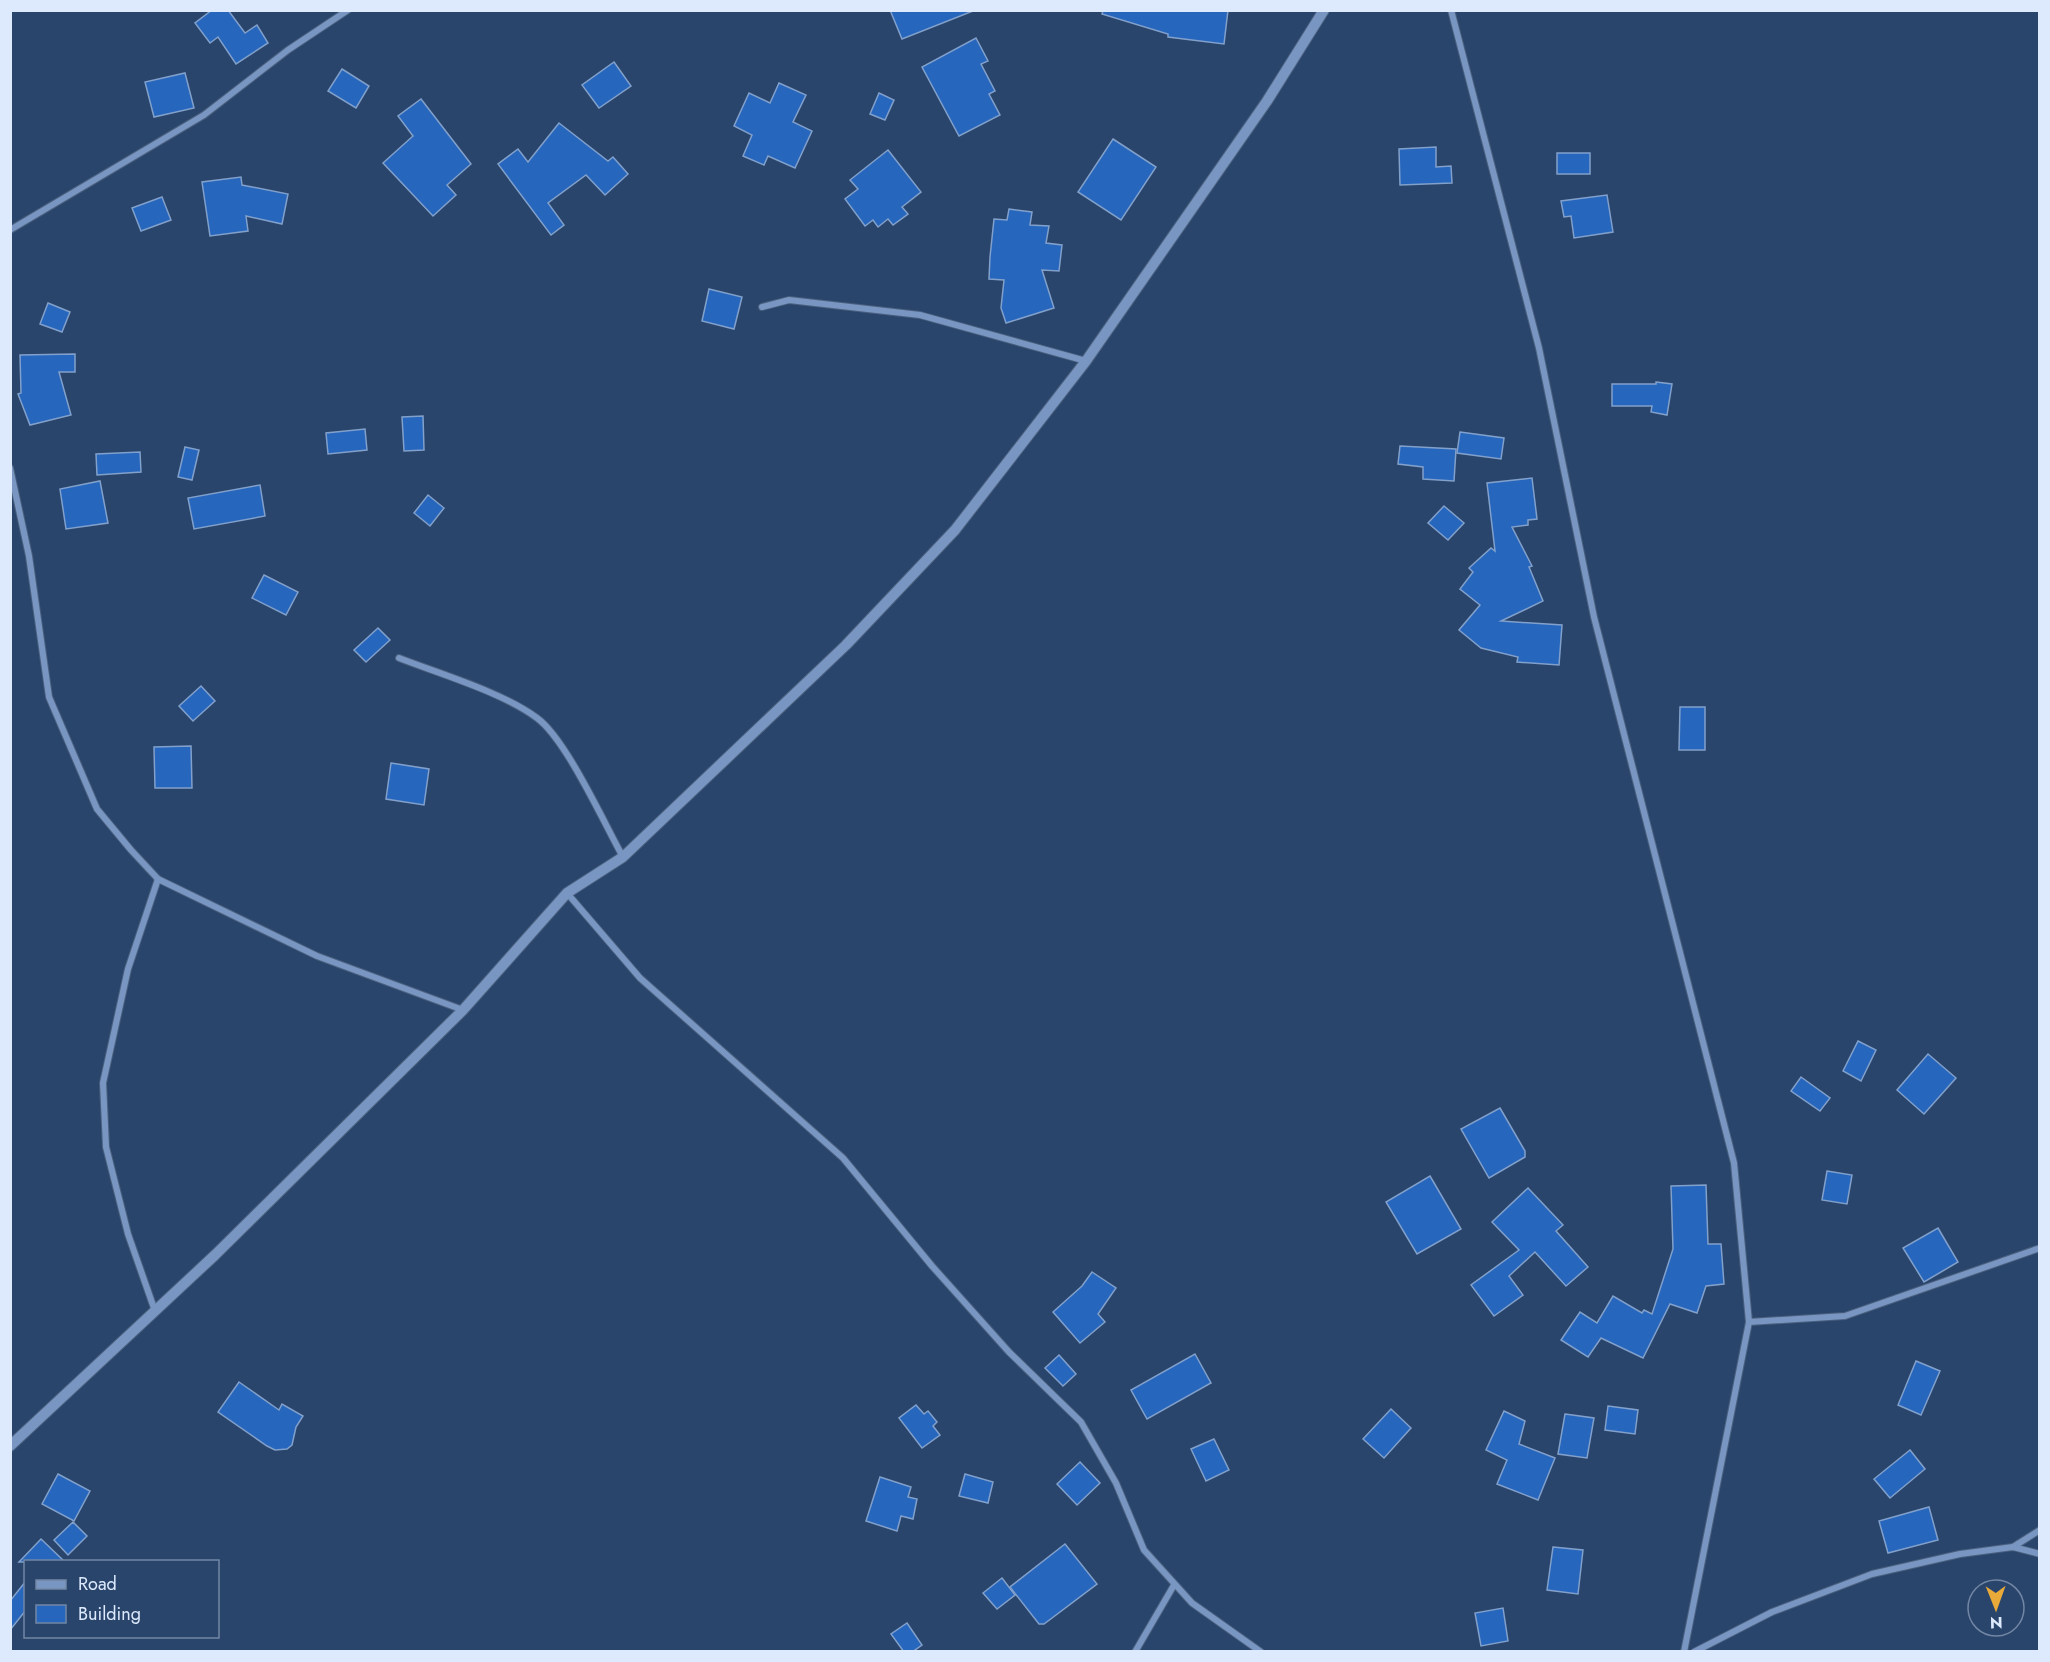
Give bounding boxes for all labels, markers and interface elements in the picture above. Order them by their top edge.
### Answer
legend [24,1560,219,1638]
text: Road [78,1571,117,1597]
north arrow [1966,1578,2026,1638]
text: Building [78,1601,141,1627]
text: N [1990,1611,2003,1634]

